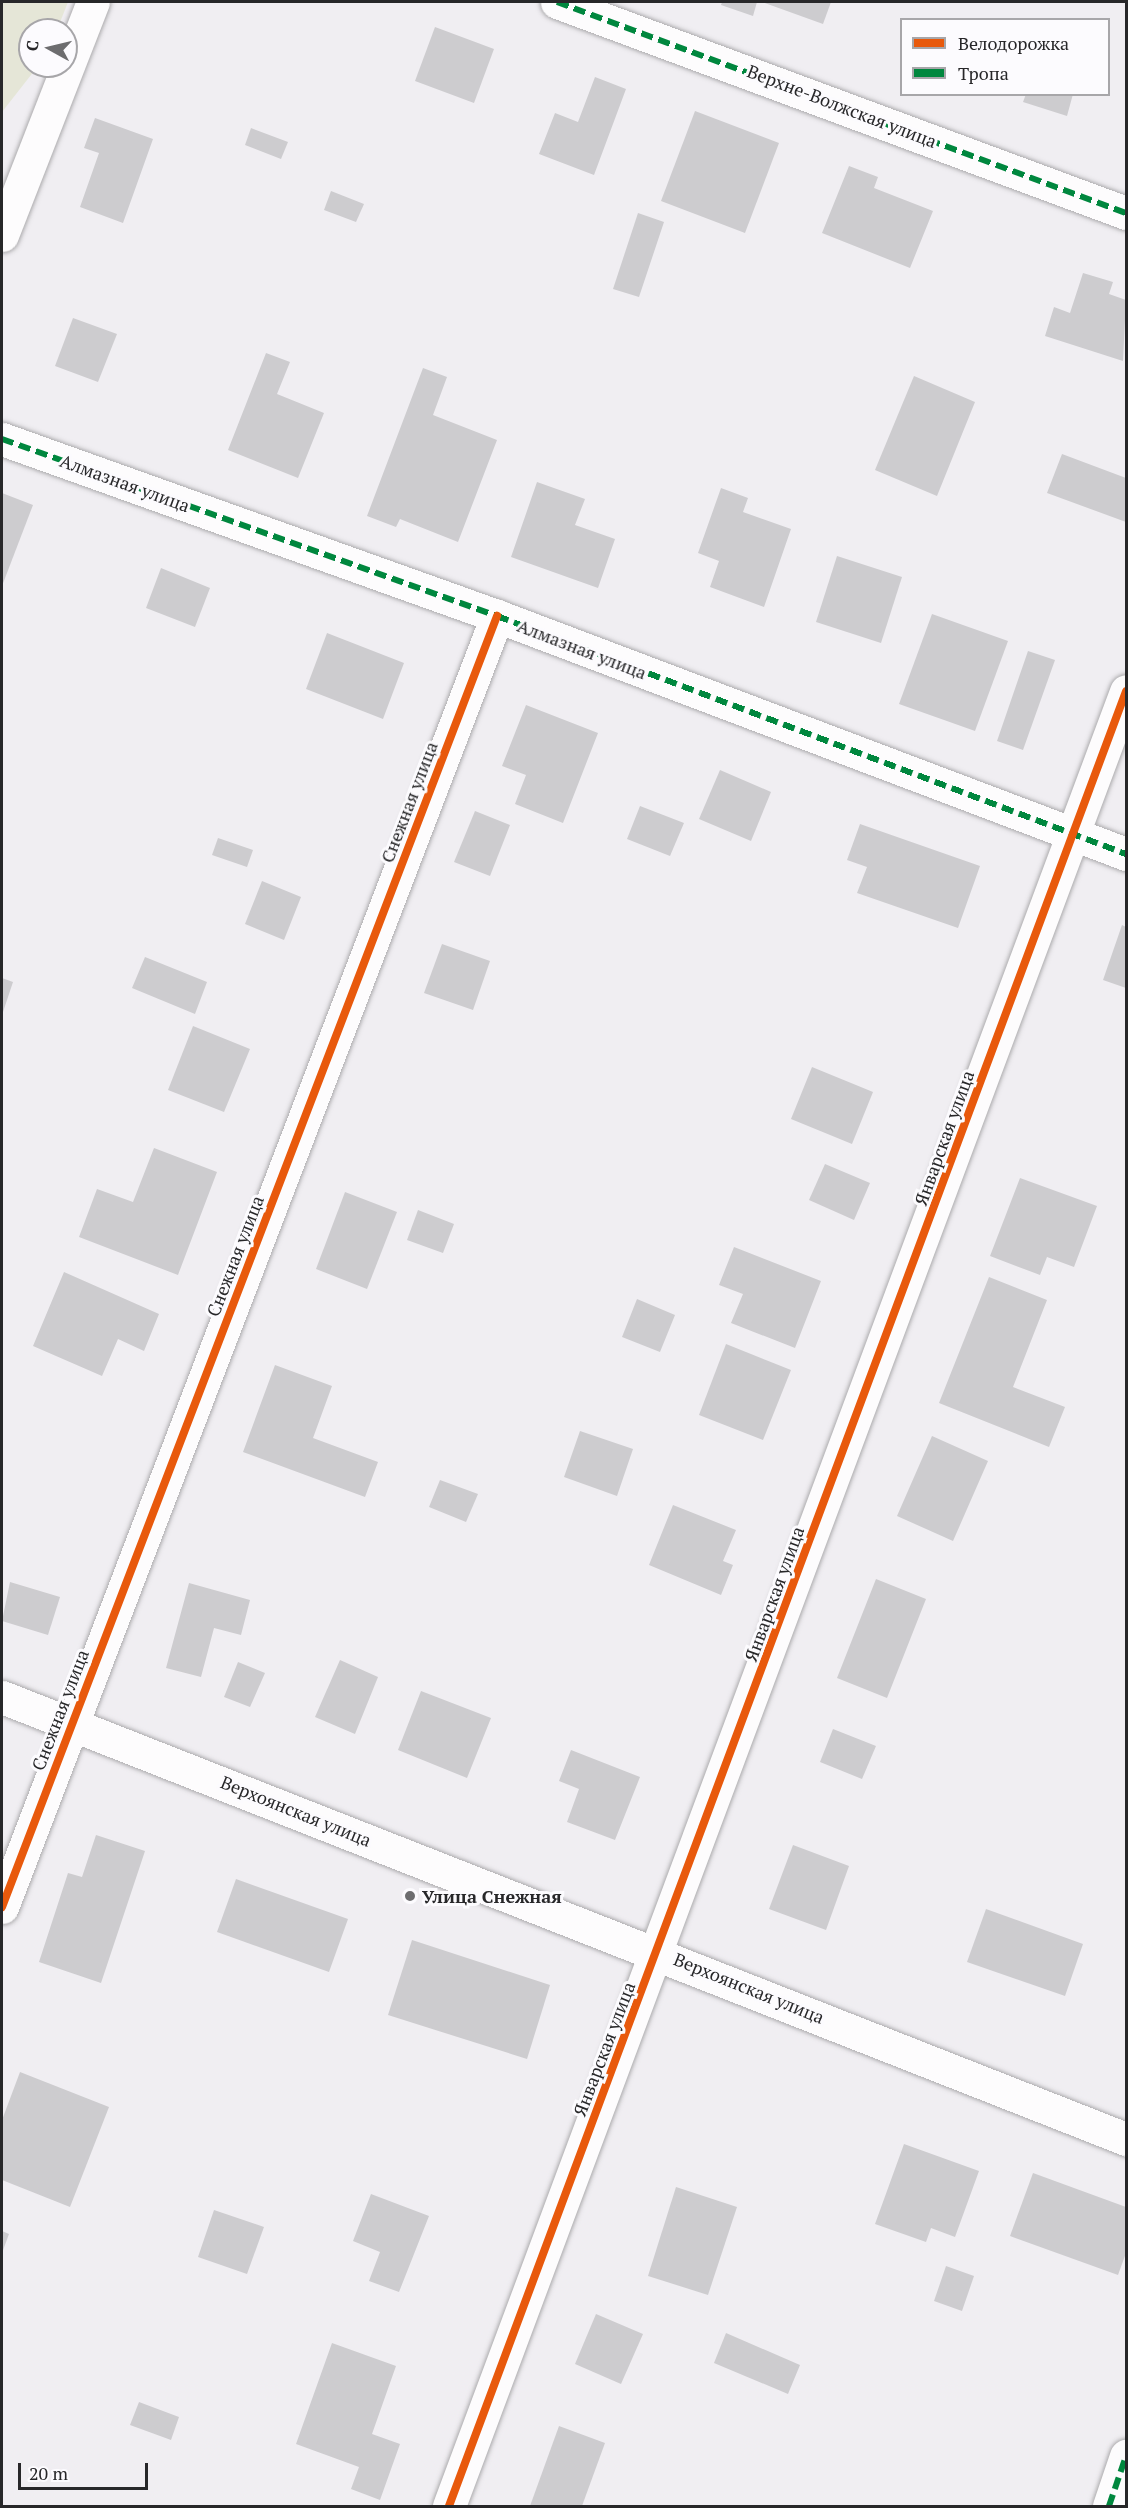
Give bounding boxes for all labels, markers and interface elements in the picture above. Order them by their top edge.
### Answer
north arrow [18,18,78,78]
legend [900,18,1110,96]
text: Велодорожка [958,31,1069,55]
text: С [21,39,44,52]
street label: Верхне-Волжская улица [744,60,940,152]
text: Тропа [958,61,1009,85]
street label: Алмазная улица [57,450,193,516]
street label: Алмазная улица [514,614,650,684]
street label: Снежная улица [376,738,442,866]
street label: Январская улица [910,1068,978,1208]
street label: Снежная улица [202,1192,268,1320]
street label: Январская улица [740,1524,808,1664]
street label: Снежная улица [27,1646,93,1774]
street label: Верхоянская улица [218,1771,374,1851]
place label: Улица Снежная [422,1885,562,1907]
marker: Улица Снежная [403,1889,417,1903]
street label: Верхоянская улица [671,1948,827,2028]
street label: Январская улица [568,1979,640,2119]
scale bar [21,2451,152,2489]
text: 20 m [29,2461,68,2485]

